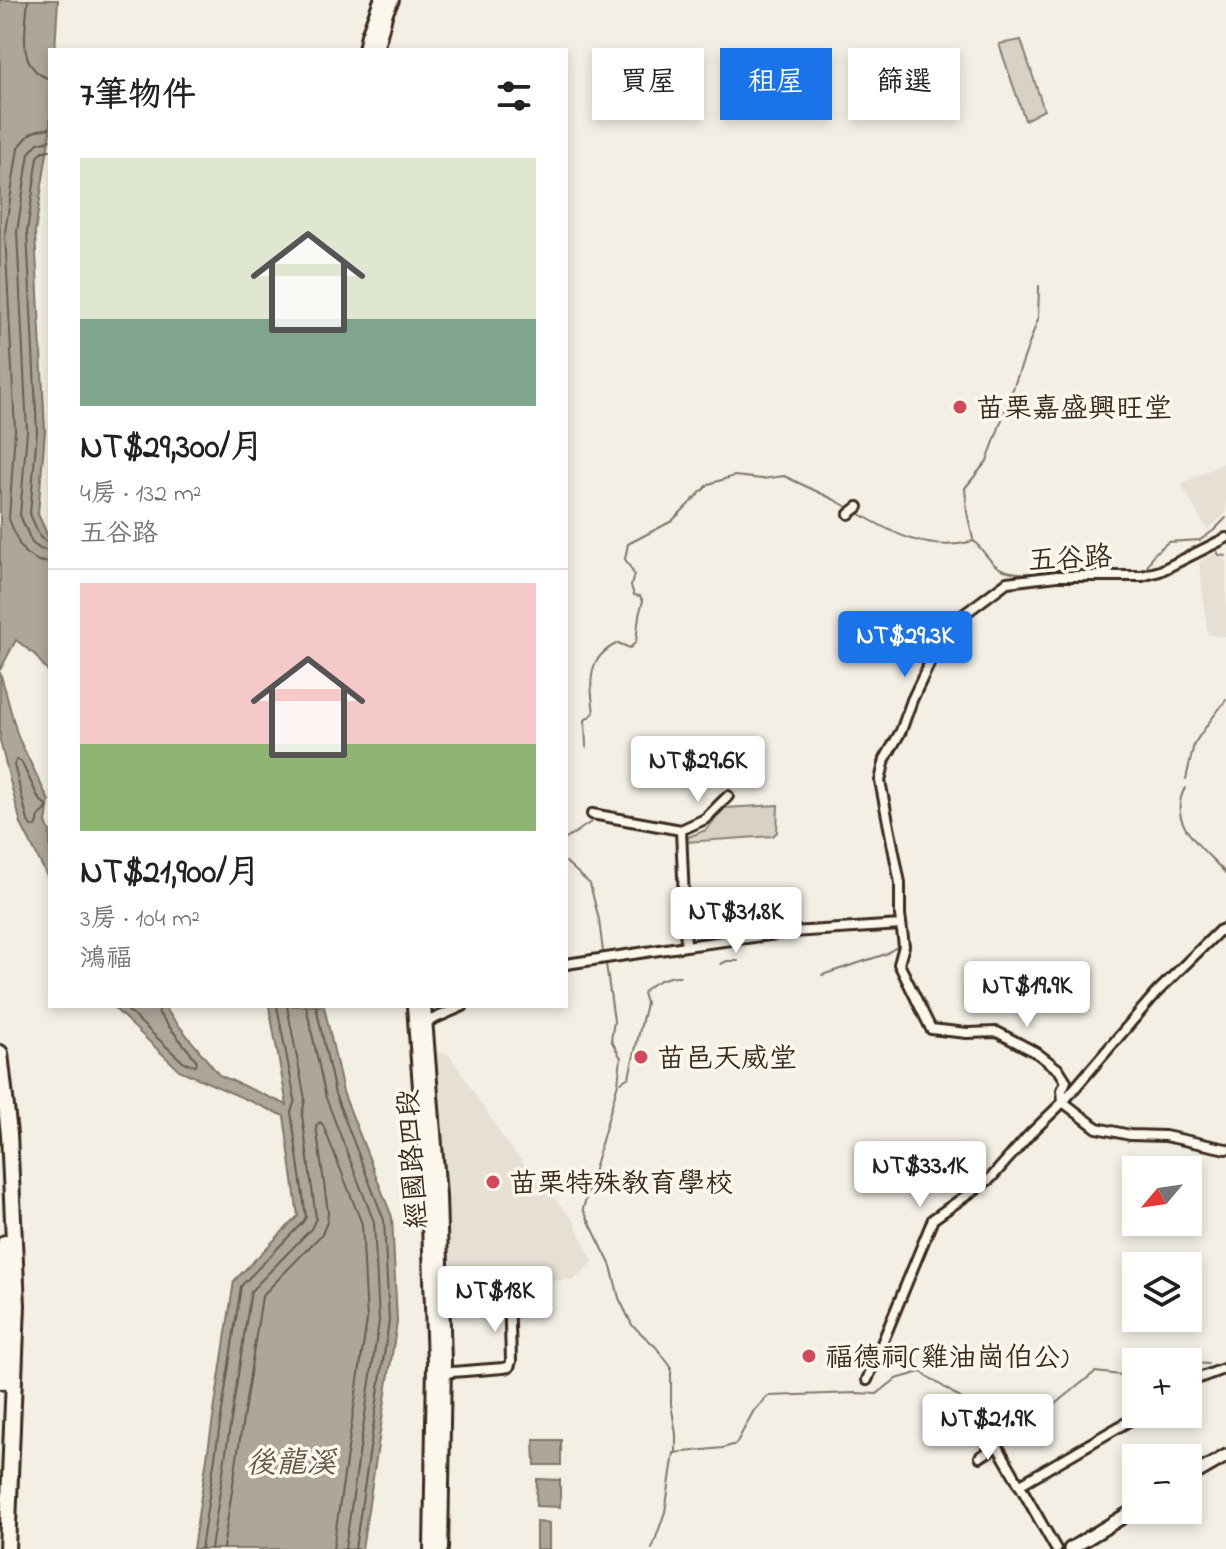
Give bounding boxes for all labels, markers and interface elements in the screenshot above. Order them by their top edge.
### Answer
chip: 買屋 [592,48,704,120]
chip: 租屋 [720,48,832,120]
chip: 篩選 [848,48,960,120]
text: 7筆物件 [80,72,196,122]
icon: filters [492,74,536,118]
icon: home [236,210,380,354]
place label: 苗栗嘉盛興旺堂 [976,390,1172,431]
marker: 苗栗嘉盛興旺堂 [951,398,969,416]
text: NT$29,300/月 [80,424,264,474]
text: 4房 · 132 m² [80,476,202,514]
text: 五谷路 [80,516,158,554]
street label: 五谷路 [1027,538,1113,583]
pin: NT$29.3K [822,611,988,679]
text: NT$29.3K [856,618,954,656]
icon: home [236,635,380,779]
pin: NT$29.6K [615,736,781,804]
text: NT$29.6K [649,743,747,781]
text: NT$21,900/月 [80,849,261,899]
pin: NT$31.8K [653,887,819,955]
text: NT$31.8K [689,894,783,932]
text: 3房 · 104 m² [80,901,200,939]
text: 鴻福 [80,941,132,979]
pin: NT$19.9K [944,961,1110,1029]
text: NT$19.9K [982,968,1072,1006]
place label: 苗邑天威堂 [657,1040,797,1081]
marker: 苗邑天威堂 [632,1048,650,1066]
street label: 經國路四段 [389,1087,440,1230]
pin: NT$33.1K [837,1141,1003,1209]
text: NT$33.1K [872,1148,968,1186]
north arrow [1122,1156,1202,1236]
map controls [1122,1156,1202,1524]
place label: 苗栗特殊教育學校 [509,1165,733,1206]
marker: 苗栗特殊教育學校 [484,1173,502,1191]
button: layers [1122,1252,1202,1332]
pin: NT$18K [430,1266,560,1334]
text: NT$18K [456,1273,534,1311]
place label: 福德祠(雞油崗伯公) [825,1339,1069,1380]
marker: 福德祠(雞油崗伯公) [800,1347,818,1365]
button: + [1122,1348,1202,1428]
pin: NT$21.9K [905,1394,1071,1462]
text: NT$21.9K [940,1401,1036,1439]
water label: 後龍溪 [246,1443,338,1487]
button: − [1122,1444,1202,1524]

